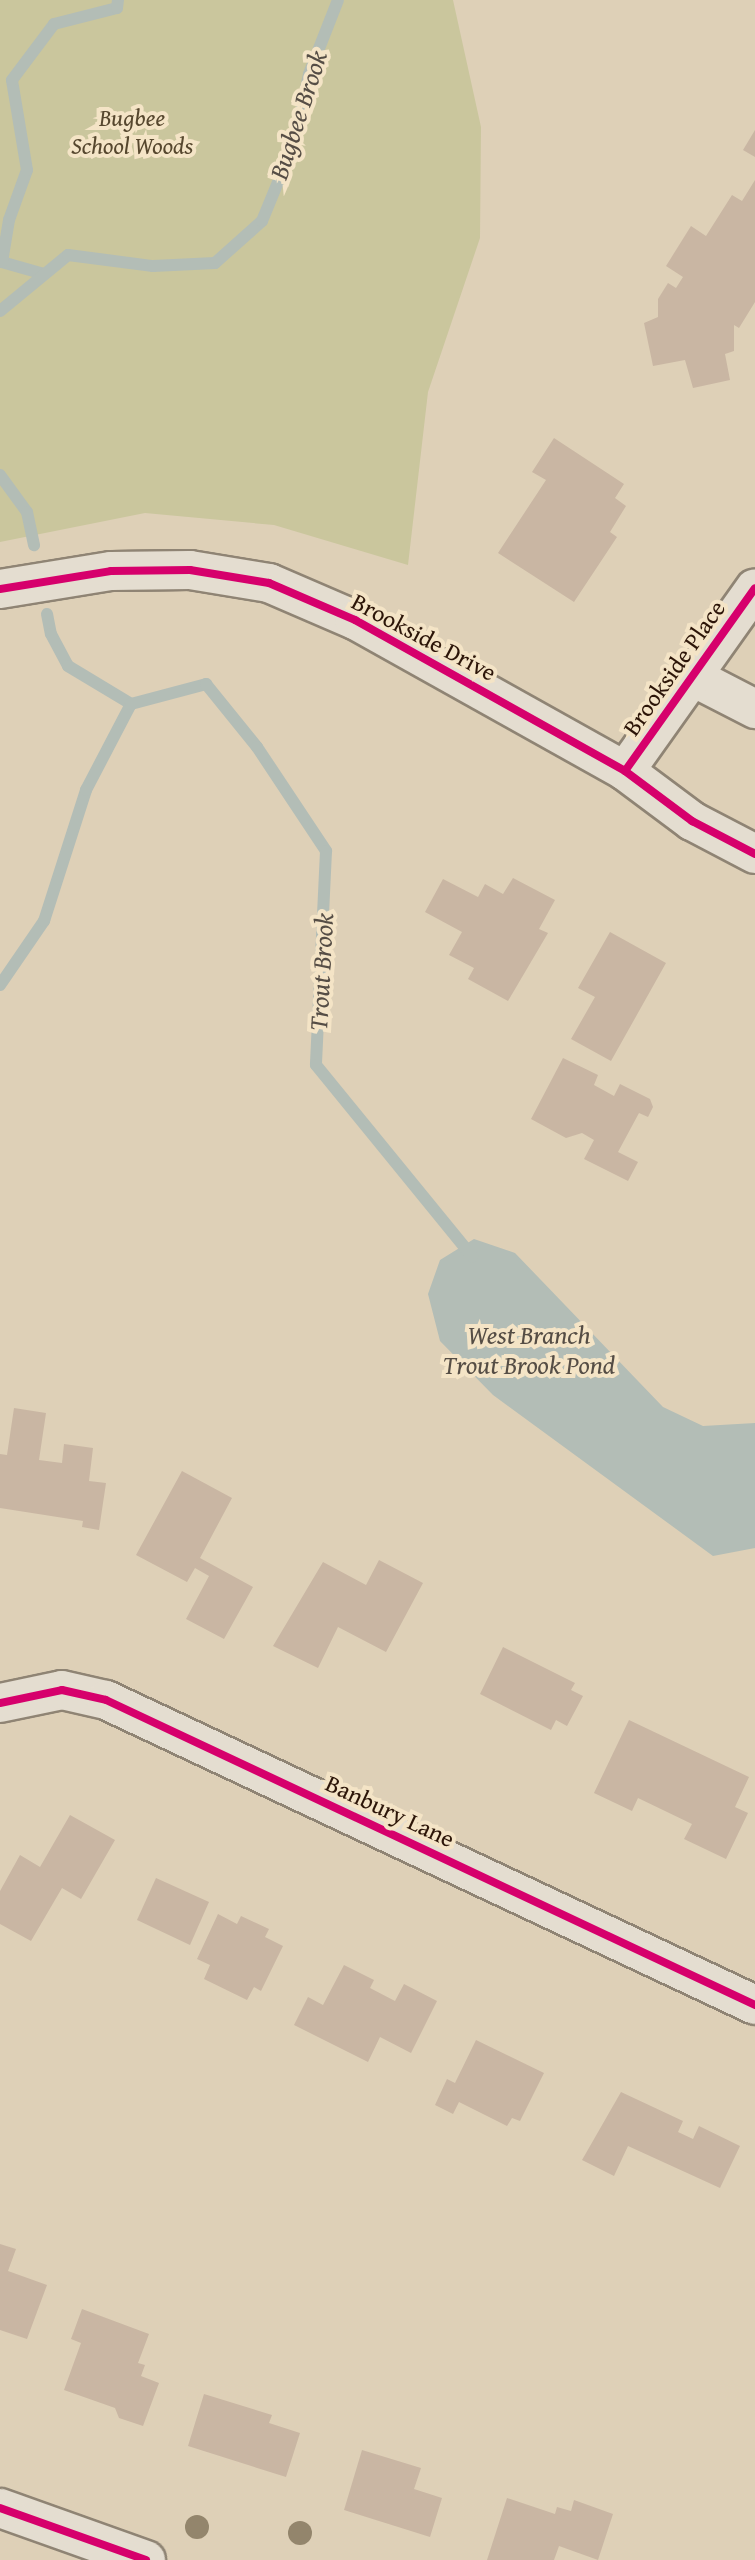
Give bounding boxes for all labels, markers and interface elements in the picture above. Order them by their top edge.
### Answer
water label: Bugbee Brook [263,47,333,183]
park label: Bugbee School Woods [71,104,193,160]
street label: Brookside Drive [347,587,501,687]
street label: Brookside Place [617,595,731,741]
water label: Trout Brook [302,912,340,1032]
water label: West Branch Trout Brook Pond [443,1319,615,1380]
street label: Banbury Lane [321,1769,459,1853]

